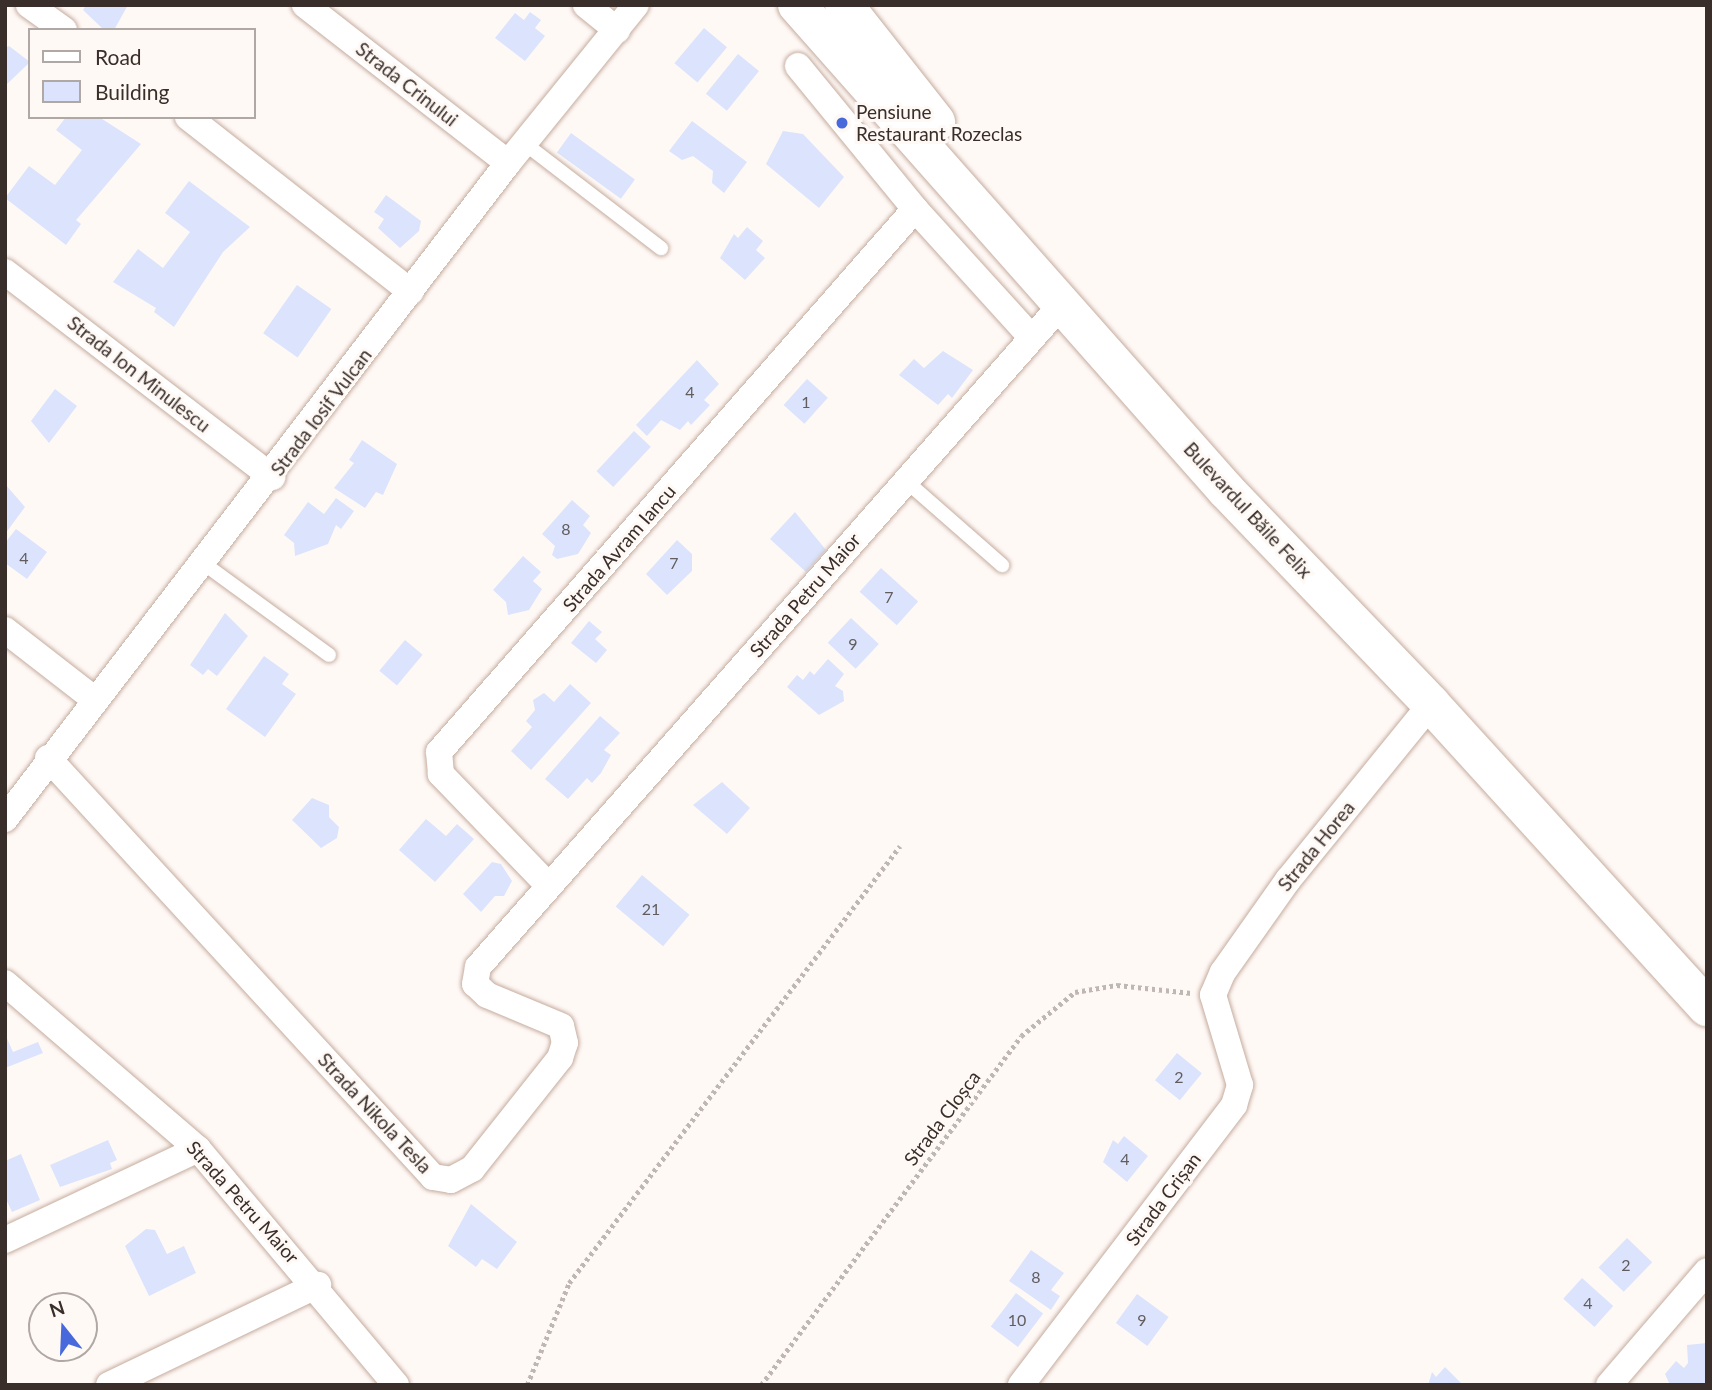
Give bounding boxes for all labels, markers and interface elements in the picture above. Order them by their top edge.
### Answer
legend [28,28,256,119]
street label: Strada Crinului [352,37,462,131]
text: Road [95,44,142,69]
text: Building [95,79,170,104]
place label: Pensiune Restaurant Rozeclas [856,101,1022,145]
marker: Pensiune Restaurant Rozeclas [834,115,850,131]
street label: Strada Ion Minulescu [63,311,215,437]
street label: Strada Iosif Vulcan [266,344,376,480]
house number: 4 [685,382,695,402]
house number: 1 [801,392,811,412]
street label: Bulevardul Băile Felix [1179,437,1317,583]
street label: Strada Avram Iancu [558,480,680,616]
house number: 8 [561,519,571,539]
street label: Strada Petru Maior [745,528,865,662]
house number: 4 [19,548,29,568]
house number: 7 [669,553,679,573]
house number: 7 [884,587,894,607]
house number: 9 [848,634,858,654]
street label: Strada Horea [1273,797,1359,895]
house number: 21 [642,899,660,919]
street label: Strada Nikola Tesla [313,1048,437,1178]
street label: Strada Cloșca [899,1066,985,1170]
house number: 2 [1174,1067,1184,1087]
street label: Strada Petru Maior [182,1136,304,1268]
street label: Strada Crișan [1121,1148,1205,1250]
house number: 4 [1120,1149,1130,1169]
house number: 2 [1621,1255,1631,1275]
house number: 8 [1031,1267,1041,1287]
north arrow [28,1292,98,1362]
house number: 4 [1583,1293,1593,1313]
text: N [46,1295,67,1322]
house number: 10 [1008,1310,1026,1330]
house number: 9 [1137,1310,1147,1330]

